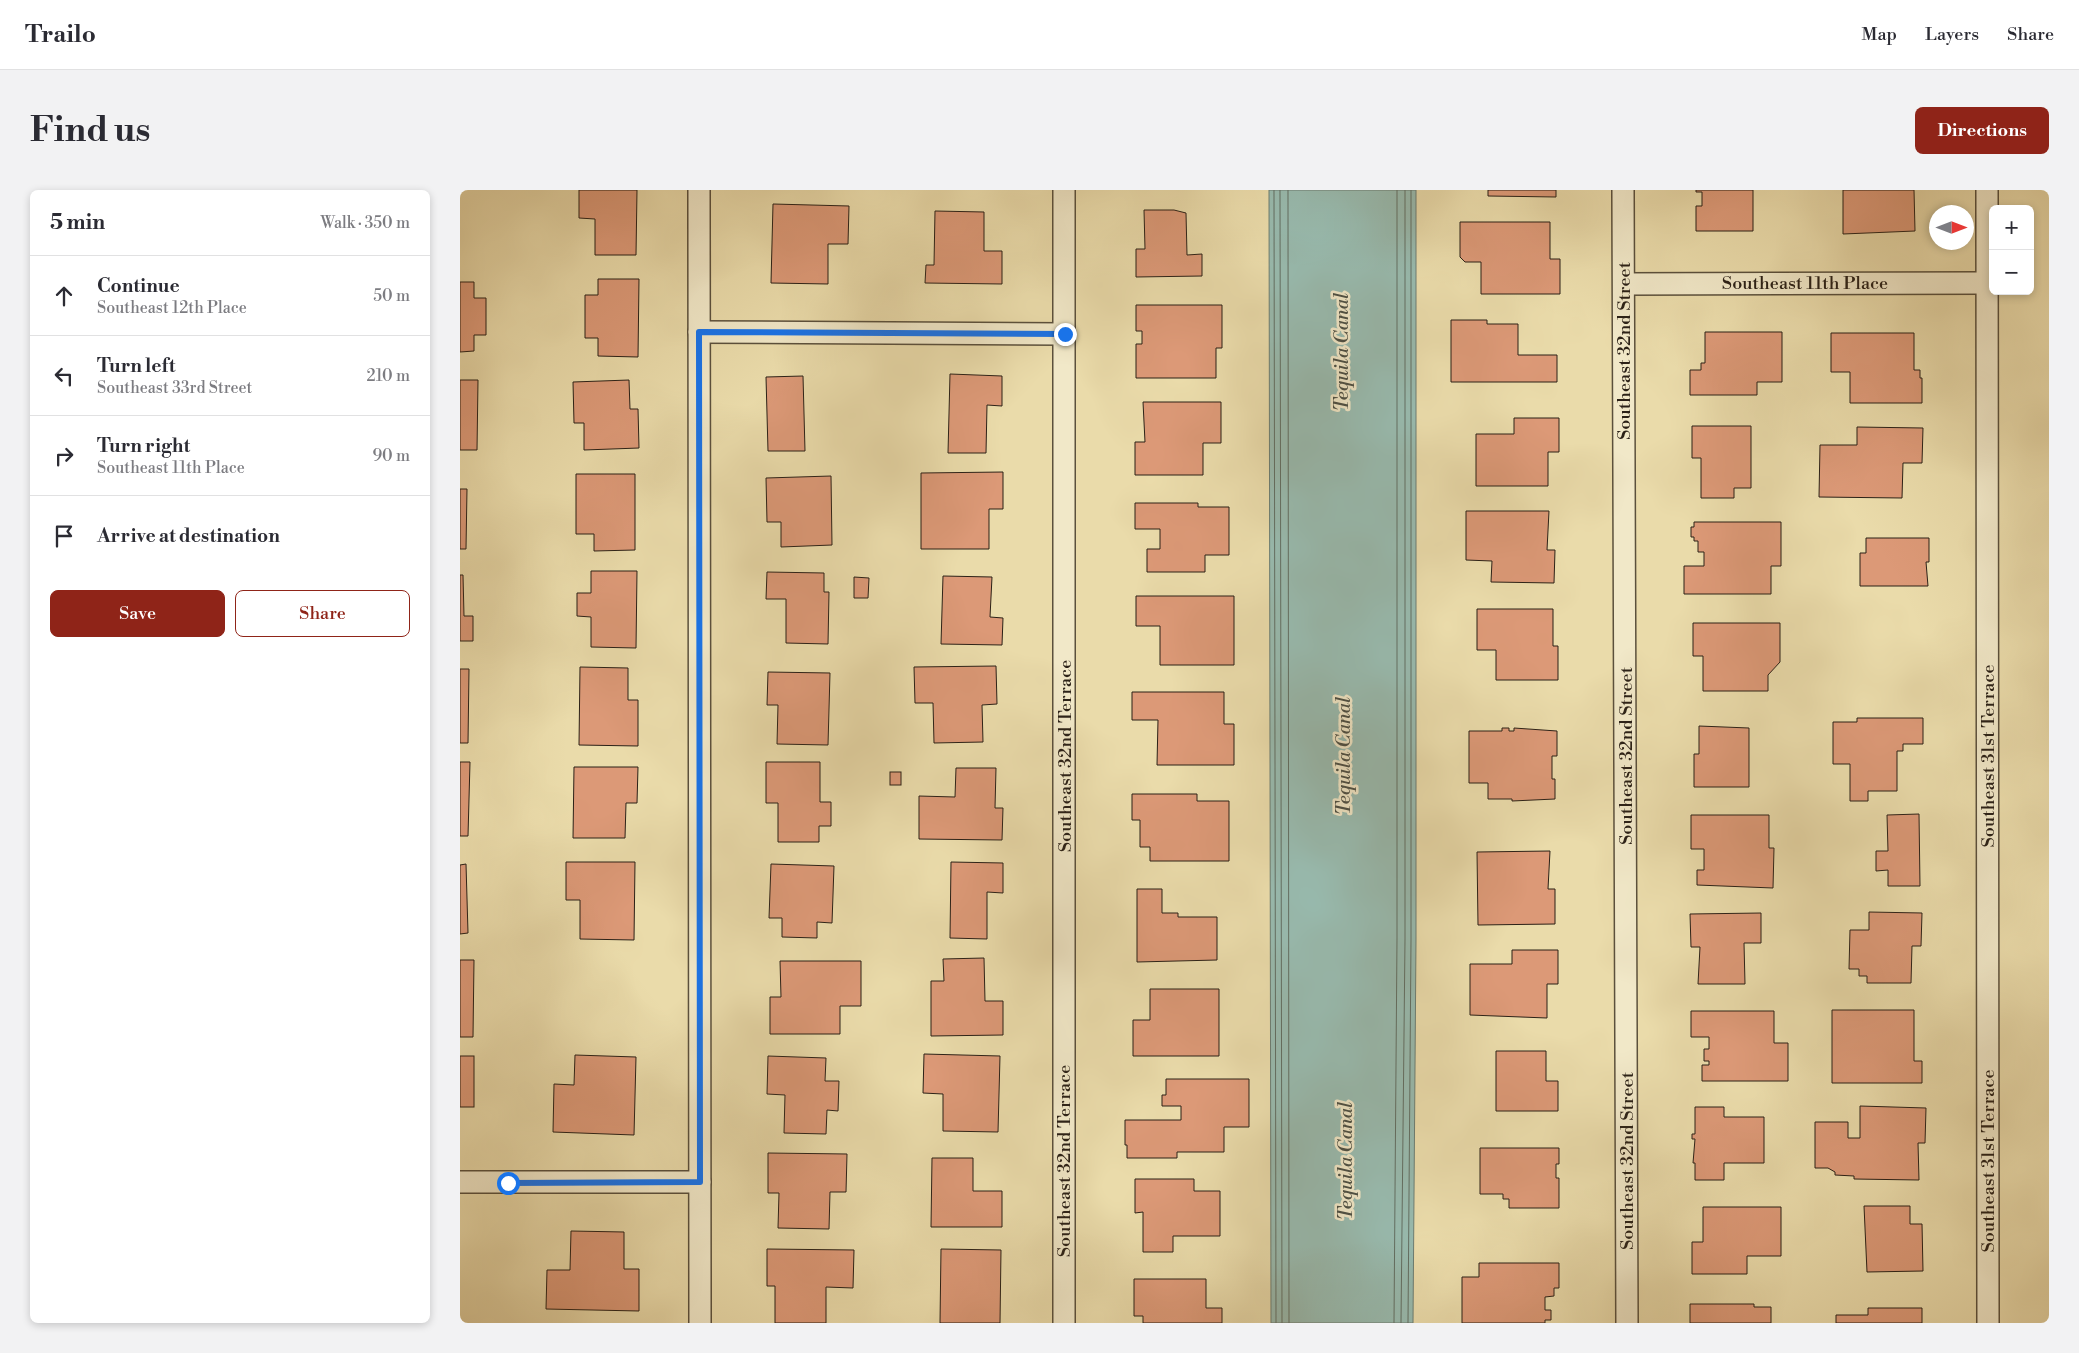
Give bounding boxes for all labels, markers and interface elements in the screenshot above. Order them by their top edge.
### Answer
text: Trailo [25,20,96,50]
text: Map [1862,23,1897,46]
text: Layers [1925,23,1979,46]
text: Share [2007,23,2054,46]
button: Directions [1915,107,2049,154]
text: Find us [30,109,150,152]
north arrow [1929,205,1974,250]
map controls [1989,205,2034,295]
button: + [1989,205,2034,250]
text: 5 min [50,210,105,236]
text: Walk · 350 m [321,213,410,233]
button: − [1989,250,2034,295]
street label: Southeast 32nd Street [1613,261,1636,440]
street label: Southeast 11th Place [1722,272,1888,295]
text: Continue [97,274,180,298]
icon: ahead [50,282,78,310]
text: 50 m [373,286,410,306]
water label: Tequila Canal [1330,293,1354,411]
text: Southeast 12th Place [97,298,247,318]
route end [1054,323,1077,346]
text: Turn left [97,354,176,378]
icon: left [50,362,78,390]
text: 210 m [366,366,410,386]
text: Southeast 33rd Street [97,378,252,398]
text: Turn right [97,434,190,458]
icon: right [50,442,78,470]
text: 90 m [372,446,410,466]
text: Southeast 11th Place [97,458,245,478]
icon: arrive [50,522,78,550]
text: Arrive at destination [97,524,280,548]
button: Save [50,590,225,637]
button: Share [235,590,410,637]
street label: Southeast 32nd Terrace [1054,660,1077,852]
street label: Southeast 31st Terrace [1977,665,2000,847]
street label: Southeast 32nd Street [1615,666,1638,845]
water label: Tequila Canal [1332,697,1356,815]
street label: Southeast 32nd Terrace [1053,1065,1076,1257]
street label: Southeast 31st Terrace [1977,1070,2000,1252]
street label: Southeast 32nd Street [1616,1071,1639,1250]
water label: Tequila Canal [1334,1102,1358,1220]
route start [497,1172,520,1195]

